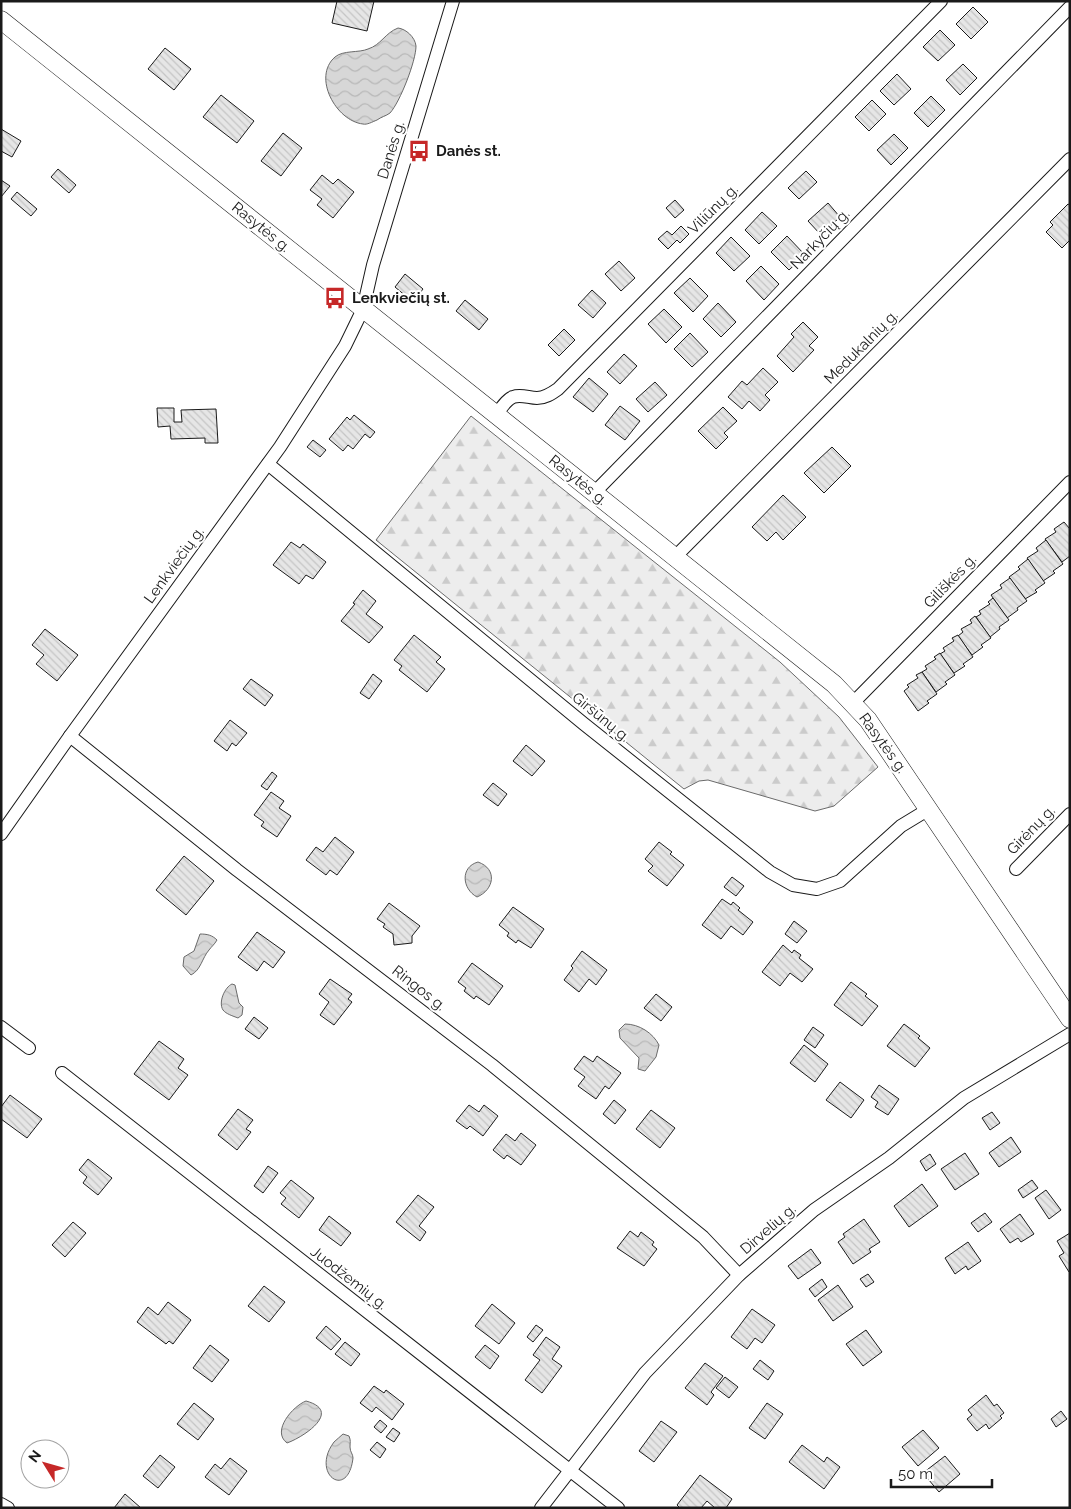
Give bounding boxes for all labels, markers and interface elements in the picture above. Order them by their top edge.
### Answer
street label: Danės g. [374,119,408,181]
bus stop icon: Danės st. [406,138,432,164]
place label: Danės st. [436,142,501,160]
street label: Viliūnų g. [684,180,742,238]
street label: Rasytės g. [228,198,294,256]
street label: Narkyčių g. [787,205,853,273]
bus stop icon: Lenkviečių st. [322,285,348,311]
place label: Lenkviečių st. [352,289,450,307]
street label: Medukalnių g. [820,306,902,388]
street label: Rasytės g. [545,451,611,509]
street label: Lenkviečių g. [140,523,208,607]
street label: Giliškės g. [920,550,980,612]
street label: Giršūnų g. [569,688,633,746]
street label: Rasytės g. [855,709,911,777]
street label: Girėnų g. [1003,802,1059,858]
street label: Ringos g. [389,961,449,1015]
street label: Dirvelių g. [736,1200,800,1258]
street label: Juodžemių g. [307,1243,391,1313]
north arrow [20,1439,70,1489]
text: N [25,1447,44,1465]
scale bar [891,1456,992,1488]
text: 50 m [898,1465,933,1483]

